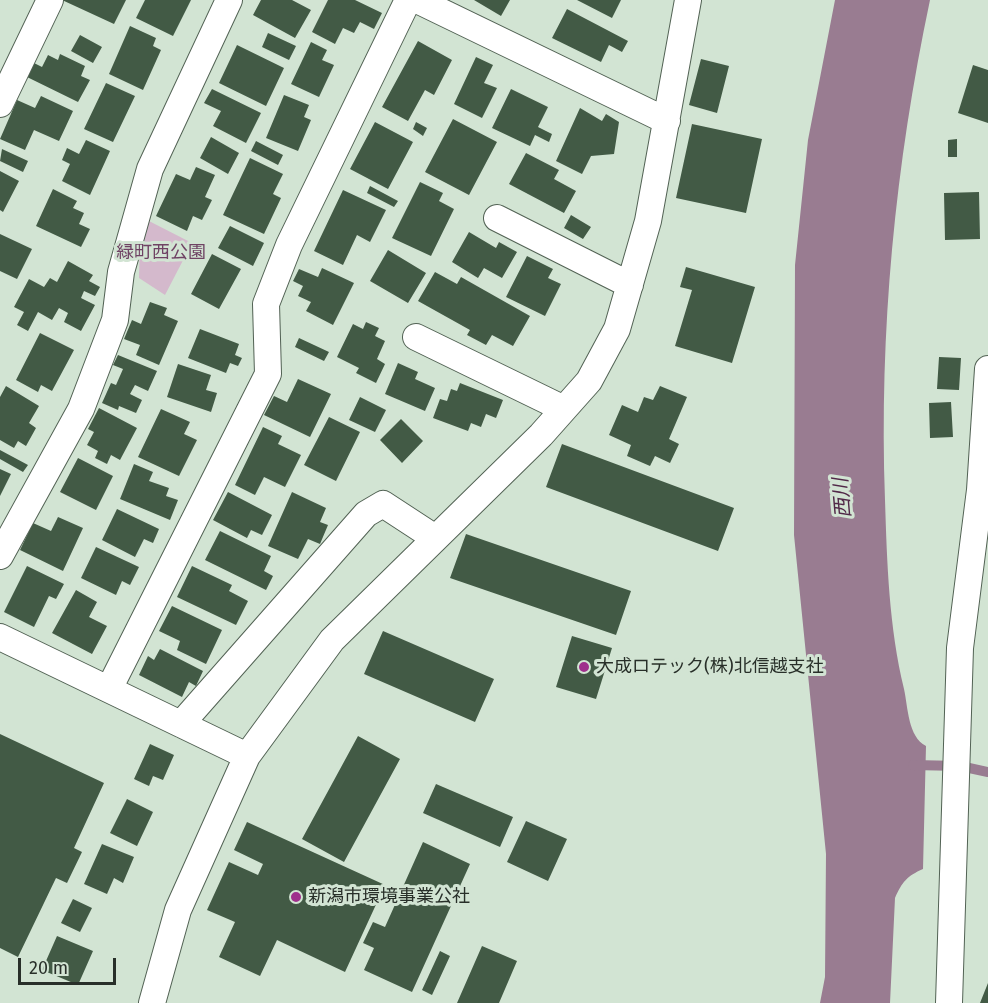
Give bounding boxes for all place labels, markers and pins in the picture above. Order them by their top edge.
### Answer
place label: 大成ロテック(株)北信越支社 [596,656,824,678]
marker: 大成ロテック(株)北信越支社 [577,660,591,674]
place label: 新潟市環境事業公社 [308,886,470,908]
marker: 新潟市環境事業公社 [289,890,303,904]

